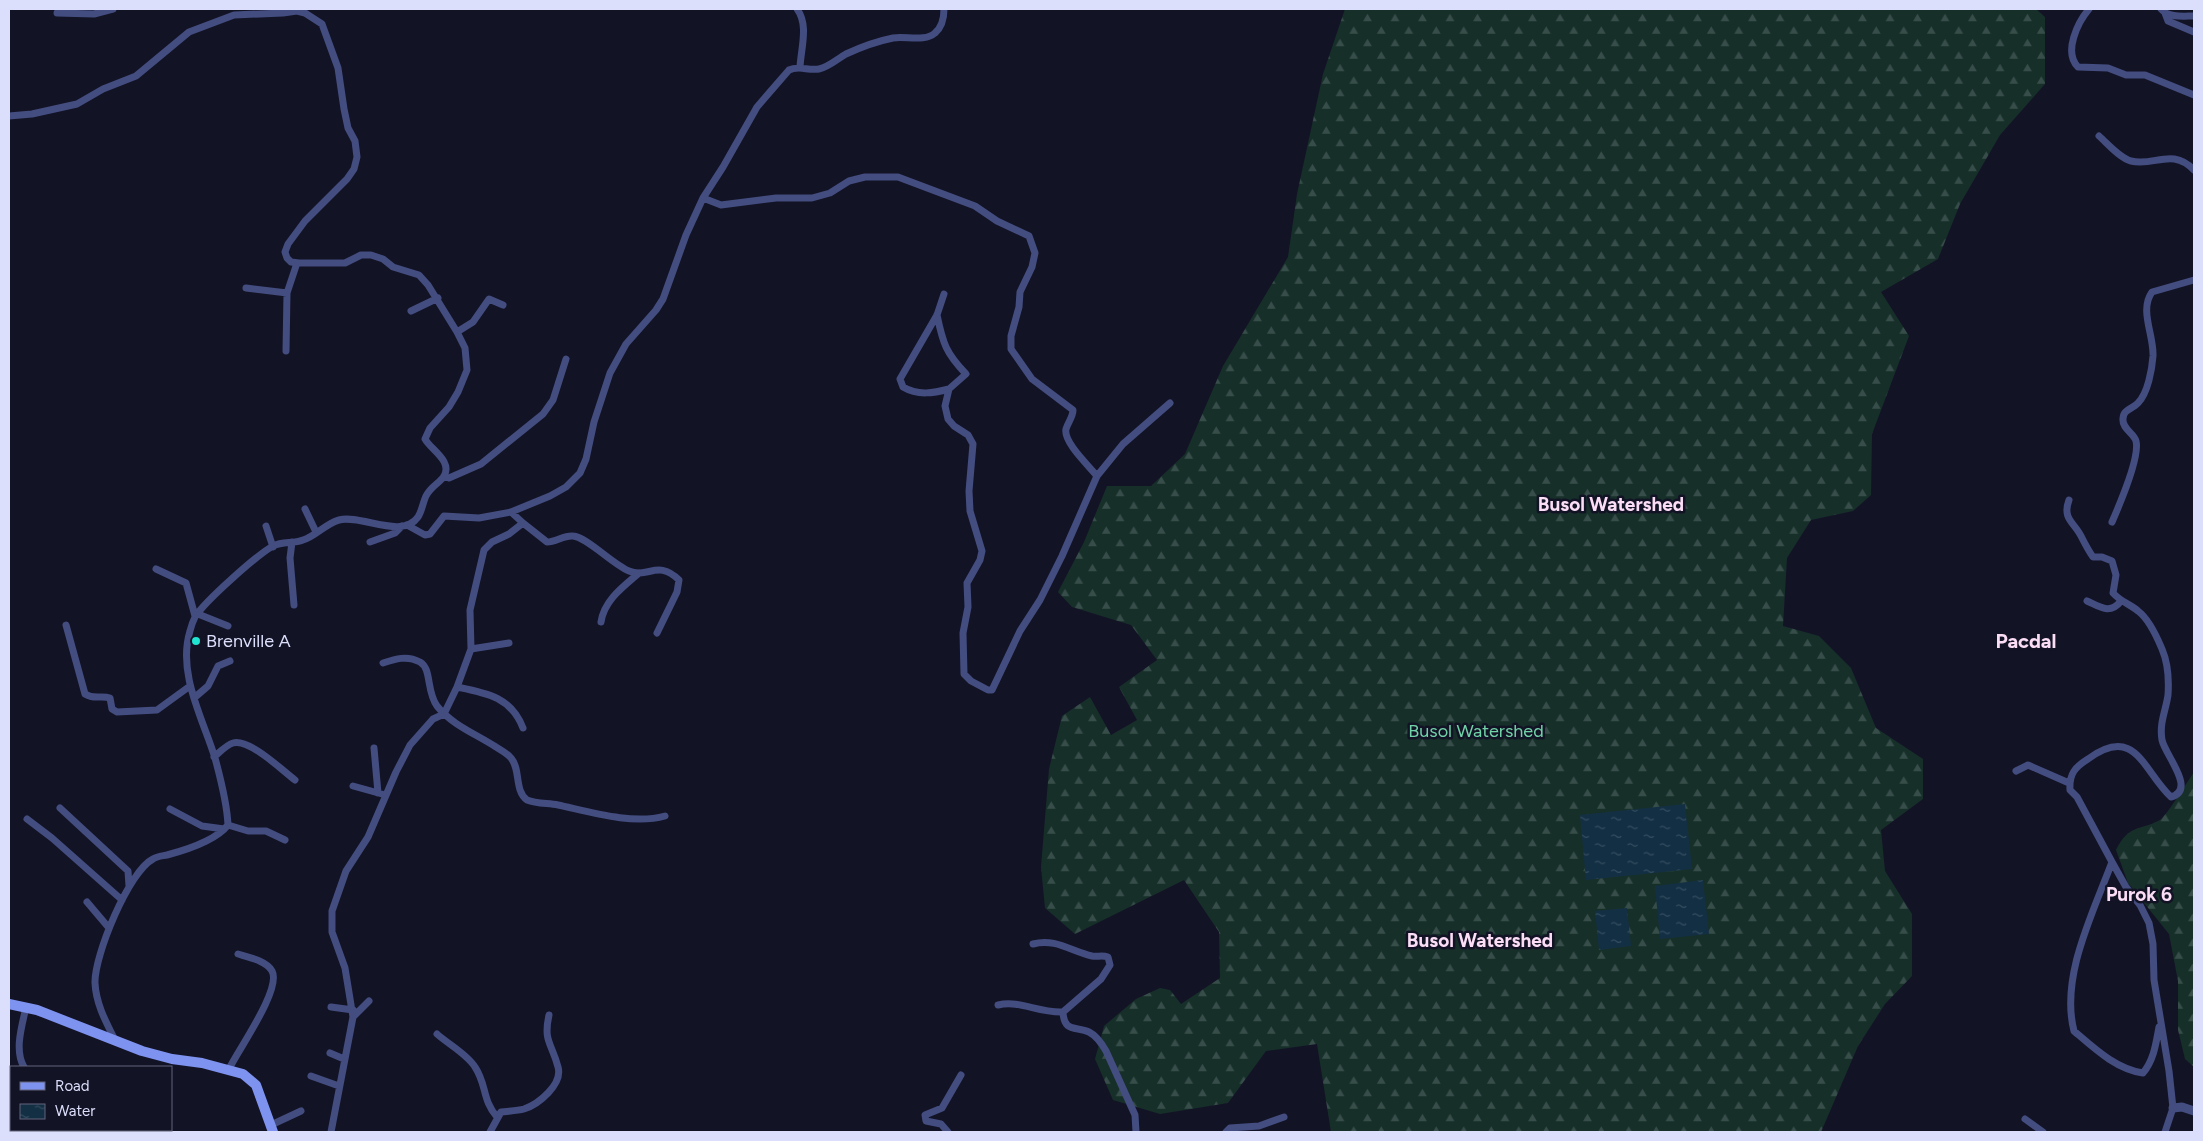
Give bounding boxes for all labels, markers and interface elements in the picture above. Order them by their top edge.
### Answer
district label: Busol Watershed [1538,493,1684,516]
district label: Pacdal [1996,629,2056,653]
place label: Brenville A [206,630,291,652]
marker: Brenville A [190,635,202,647]
park label: Busol Watershed [1408,720,1544,742]
district label: Purok 6 [2106,883,2172,906]
district label: Busol Watershed [1407,929,1553,952]
legend [10,1066,172,1131]
text: Road [55,1077,90,1095]
text: Water [55,1102,95,1120]

